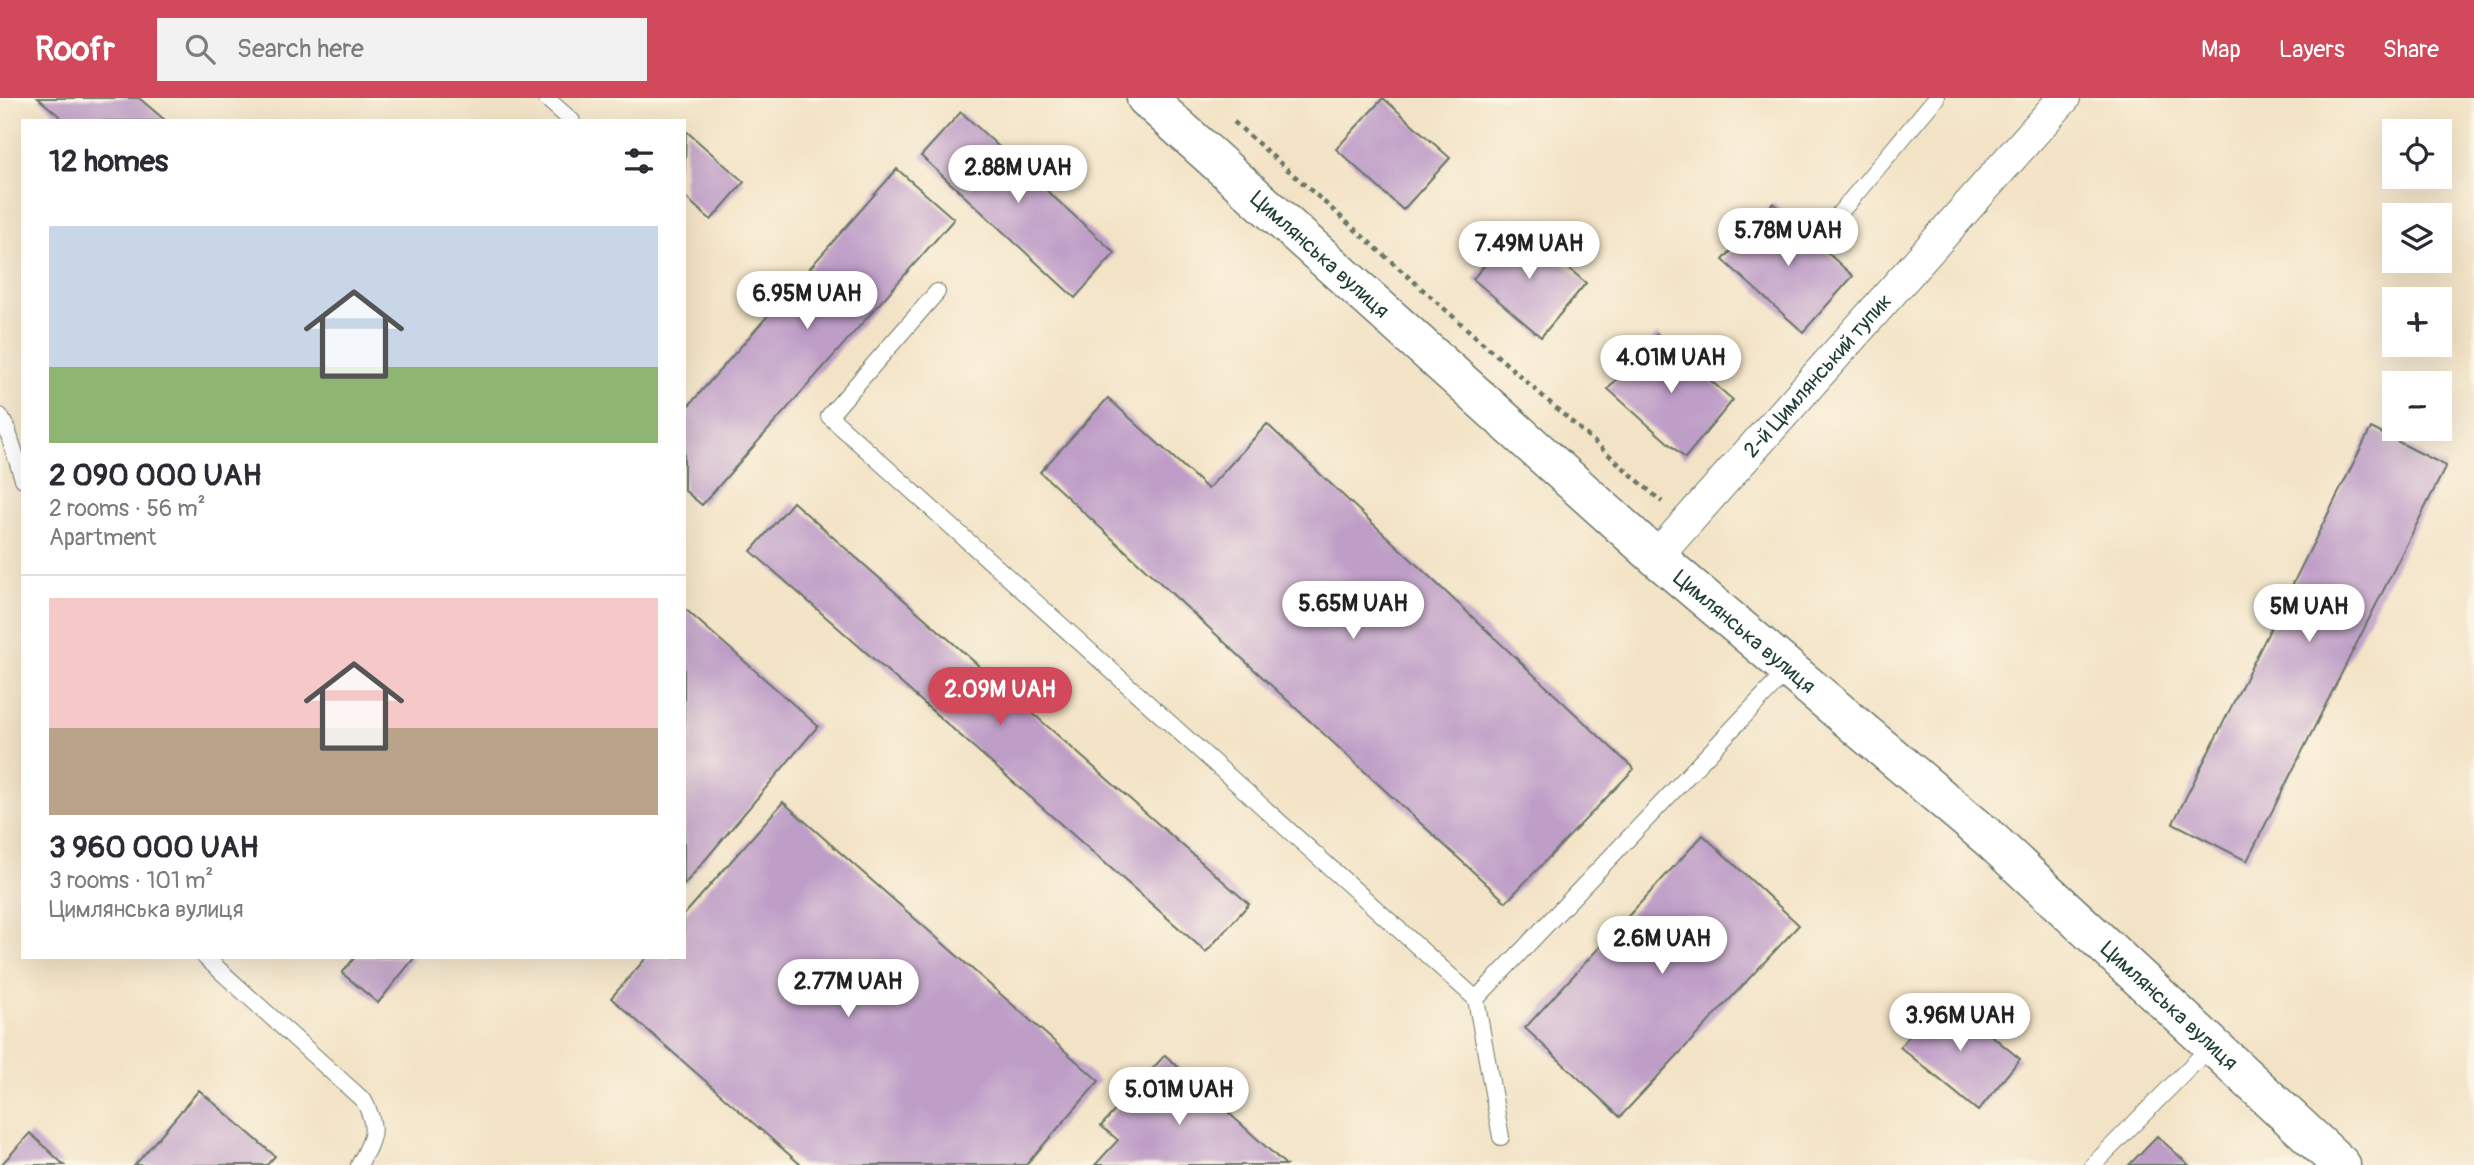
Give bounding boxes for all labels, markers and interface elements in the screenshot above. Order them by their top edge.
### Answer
search box [157,18,647,81]
text: Roofr [35,29,115,70]
icon: search [181,30,219,68]
text: Search here [237,33,364,65]
text: Map [2201,35,2241,64]
text: Layers [2279,35,2345,64]
text: Share [2383,35,2439,64]
map controls [2382,119,2452,441]
button: locate [2382,119,2452,189]
icon: filters [620,142,658,180]
text: 12 homes [49,143,168,180]
pin: 2.88M UAH [938,146,1098,205]
text: 2.88M UAH [964,153,1072,182]
street label: Цимлянська вулиця [1245,185,1395,324]
button: layers [2382,203,2452,273]
pin: 5.78M UAH [1708,208,1868,268]
text: 5.78M UAH [1734,216,1842,245]
pin: 7.49M UAH [1449,222,1609,281]
text: 7.49M UAH [1475,229,1583,258]
icon: home [291,271,417,397]
pin: 6.95M UAH [727,272,887,331]
text: 6.95M UAH [753,279,862,308]
button: + [2382,287,2452,357]
street label: 2-й Цимлянський тупик [1737,288,1898,463]
pin: 4.01M UAH [1591,336,1751,395]
text: 4.01M UAH [1616,343,1726,372]
button: − [2382,371,2452,441]
text: 2 090 000 UAH [49,457,262,494]
text: 2 rooms · 56 m² [49,494,206,523]
text: Apartment [49,523,156,552]
street label: Цимлянська вулиця [1668,564,1821,699]
pin: 5.65M UAH [1273,582,1433,641]
pin: 5M UAH [2252,584,2366,644]
text: 5.65M UAH [1298,589,1408,618]
text: 5M UAH [2270,592,2348,621]
icon: home [291,643,417,769]
pin: 2.09M UAH [920,668,1080,727]
text: 2.09M UAH [944,675,1056,704]
text: 3 960 000 UAH [49,829,258,866]
text: 3 rooms · 101 m² [49,866,213,895]
text: Цимлянська вулиця [49,895,244,924]
pin: 2.6M UAH [1590,916,1734,976]
text: 2.6M UAH [1613,924,1711,953]
street label: Цимлянська вулиця [2095,935,2244,1076]
pin: 2.77M UAH [768,960,928,1019]
text: 2.77M UAH [794,967,902,996]
pin: 3.96M UAH [1880,993,2040,1053]
text: 3.96M UAH [1905,1001,2015,1030]
pin: 5.01M UAH [1099,1068,1259,1127]
text: 5.01M UAH [1125,1075,1233,1104]

